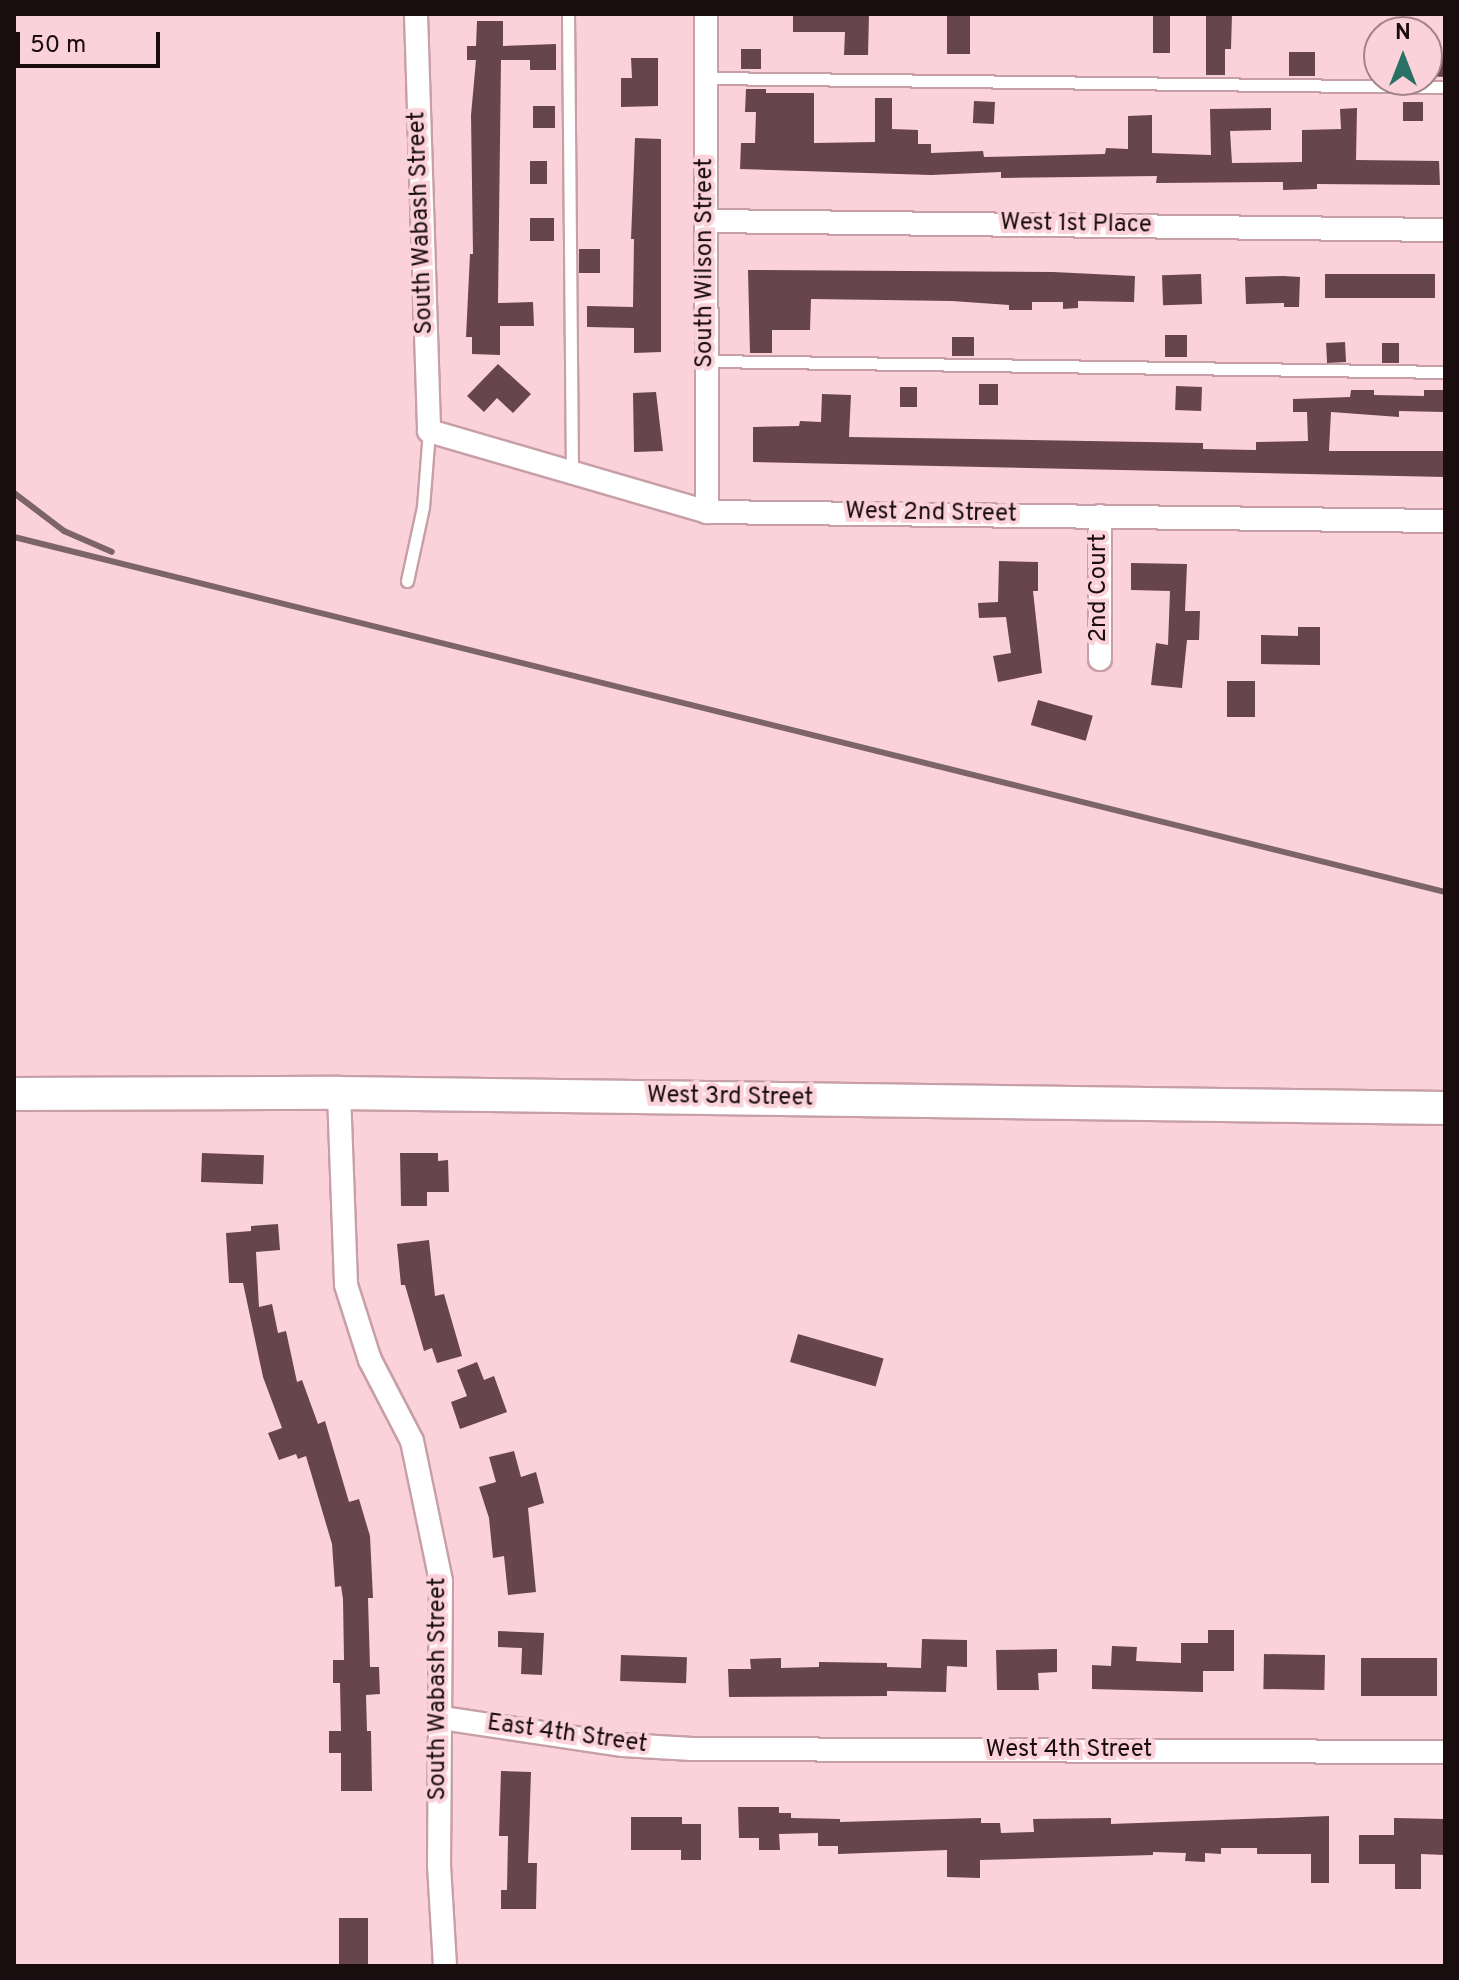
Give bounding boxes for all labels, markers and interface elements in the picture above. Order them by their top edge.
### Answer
scale bar [20,16,164,66]
north arrow [1363,16,1443,96]
text: N [1395,20,1411,47]
text: 50 m [30,31,86,61]
street label: South Wabash Street [404,111,440,335]
street label: South Wilson Street [692,158,720,368]
street label: West 1st Place [1000,209,1152,241]
street label: West 2nd Street [845,498,1017,530]
street label: 2nd Court [1086,533,1114,643]
street label: West 3rd Street [647,1082,813,1114]
street label: South Wabash Street [425,1577,453,1801]
street label: East 4th Street [485,1710,649,1760]
street label: West 4th Street [986,1737,1152,1765]

